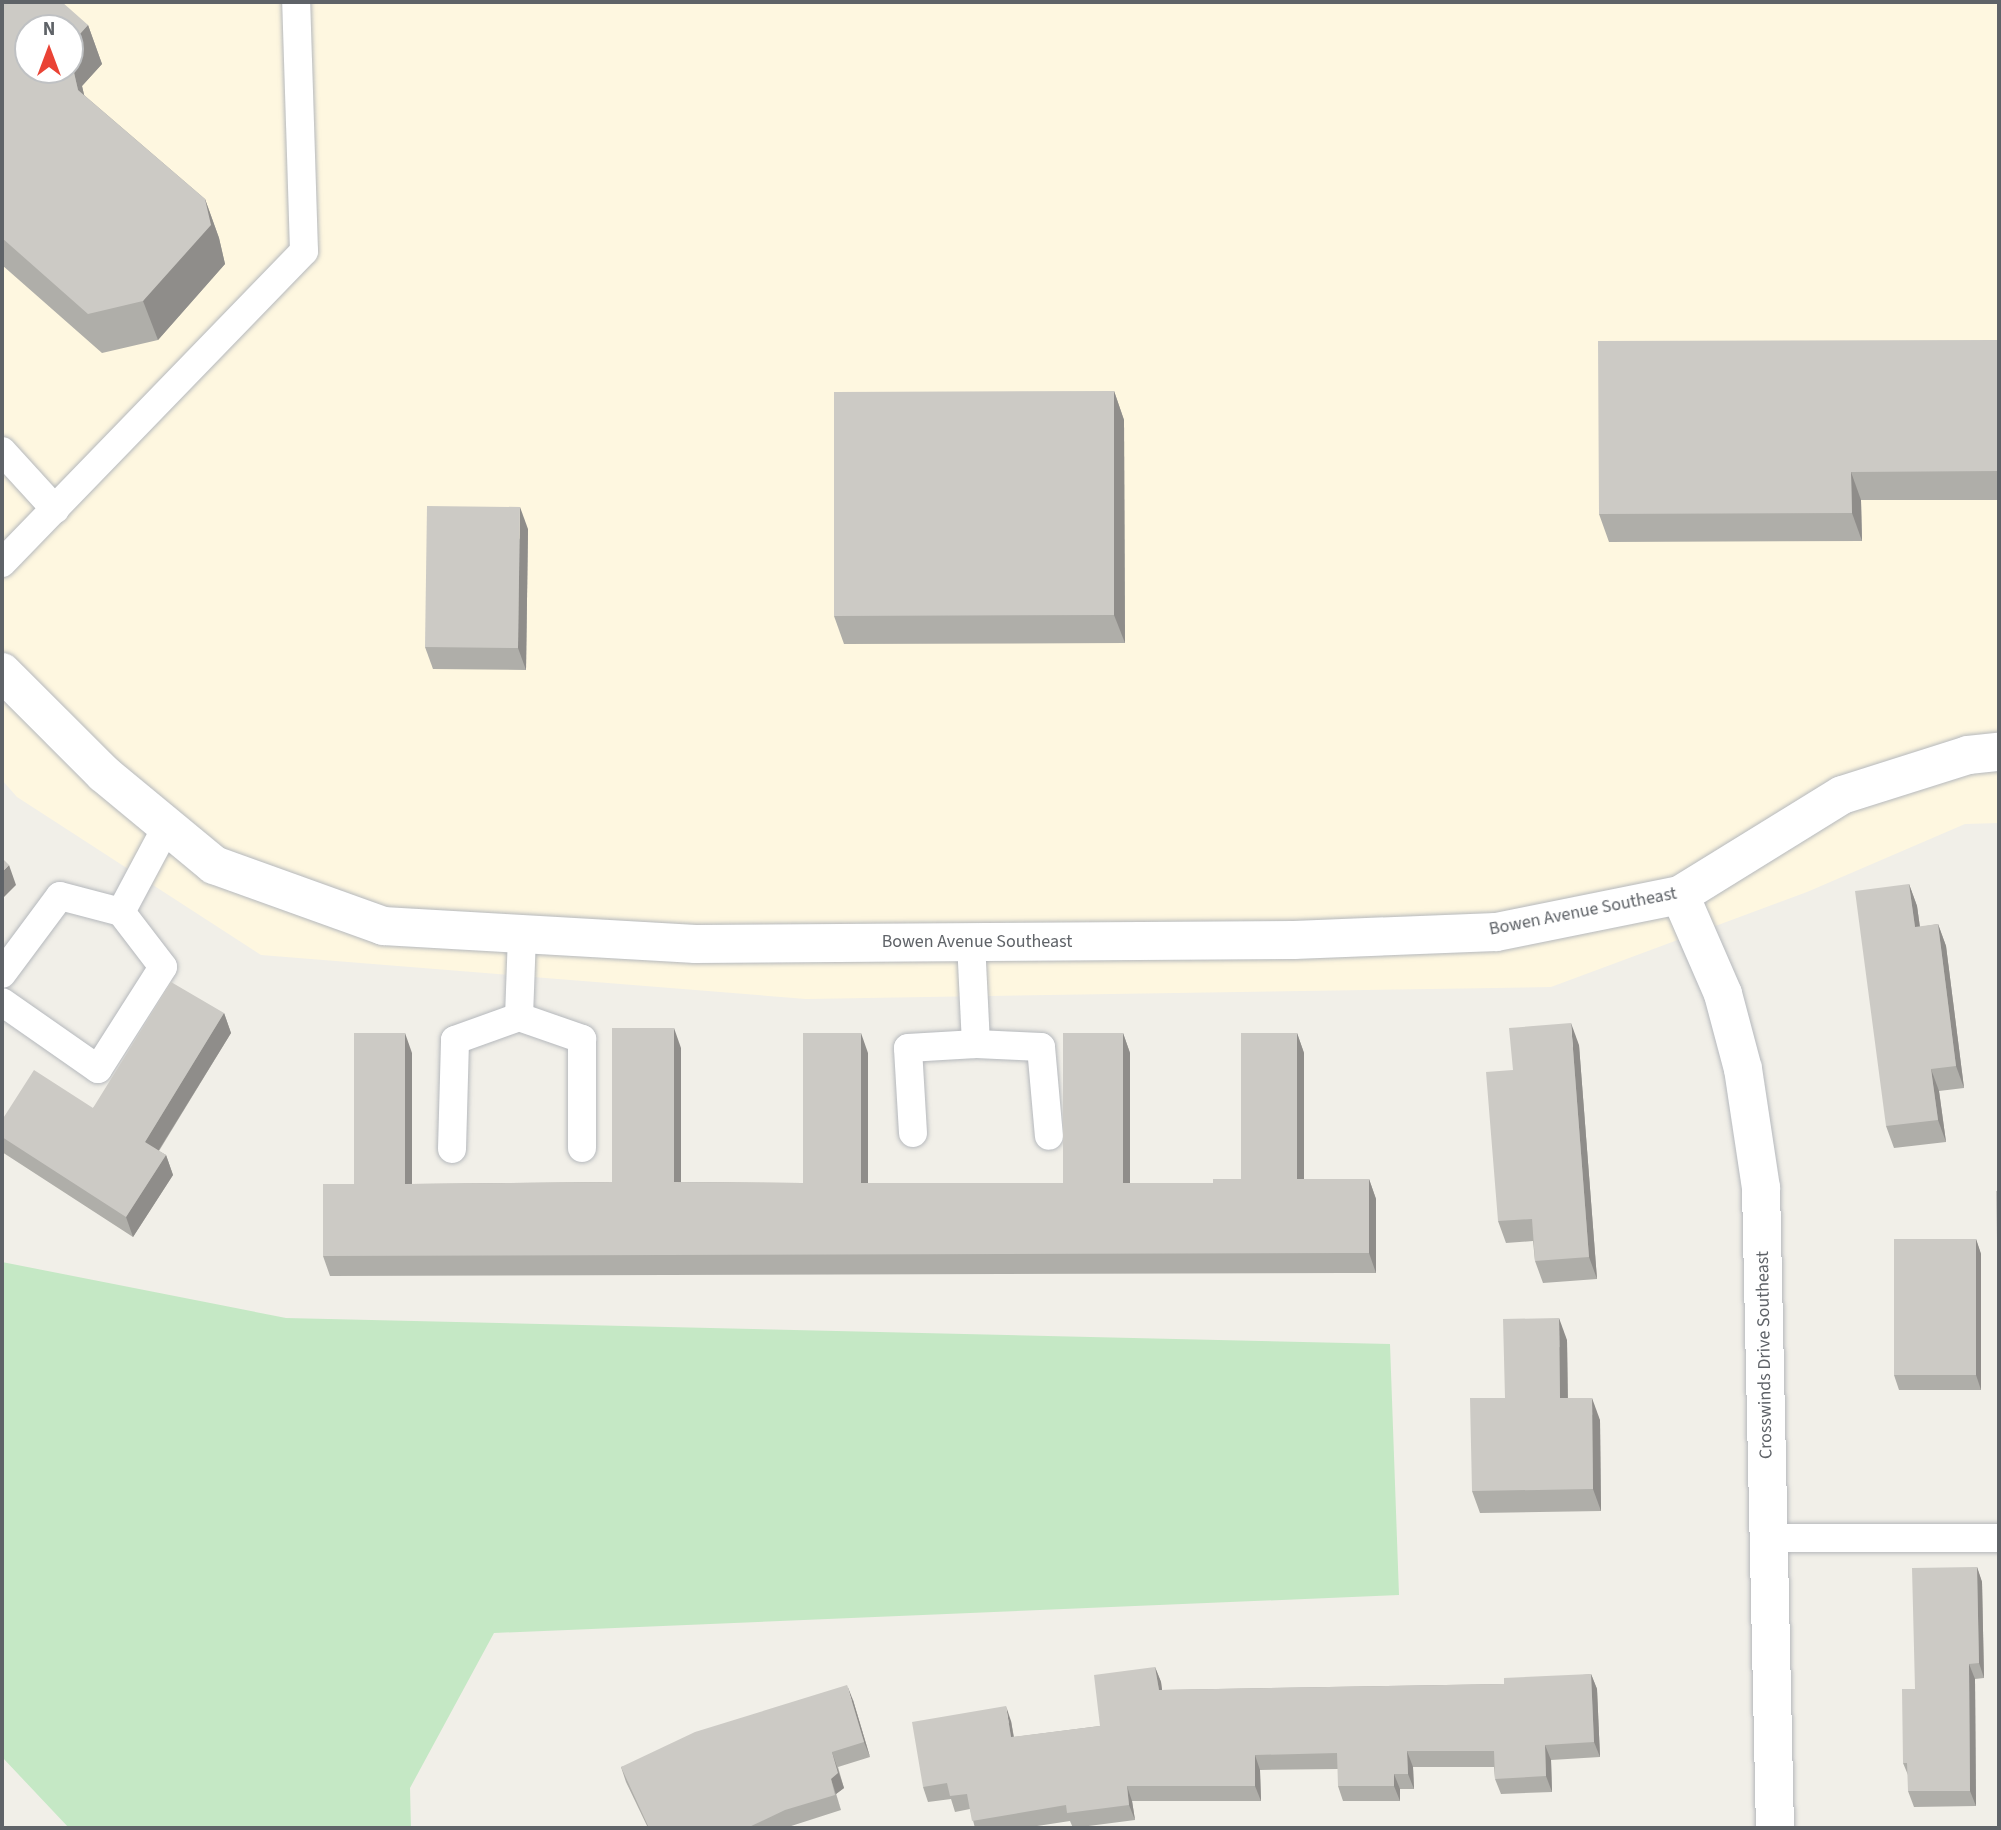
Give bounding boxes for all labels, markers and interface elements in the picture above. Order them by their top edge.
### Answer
north arrow [14,14,84,84]
text: N [43,16,55,43]
street label: Bowen Avenue Southeast [1487,883,1679,941]
street label: Bowen Avenue Southeast [882,931,1072,953]
street label: Crosswinds Drive Southeast [1752,1251,1778,1459]

